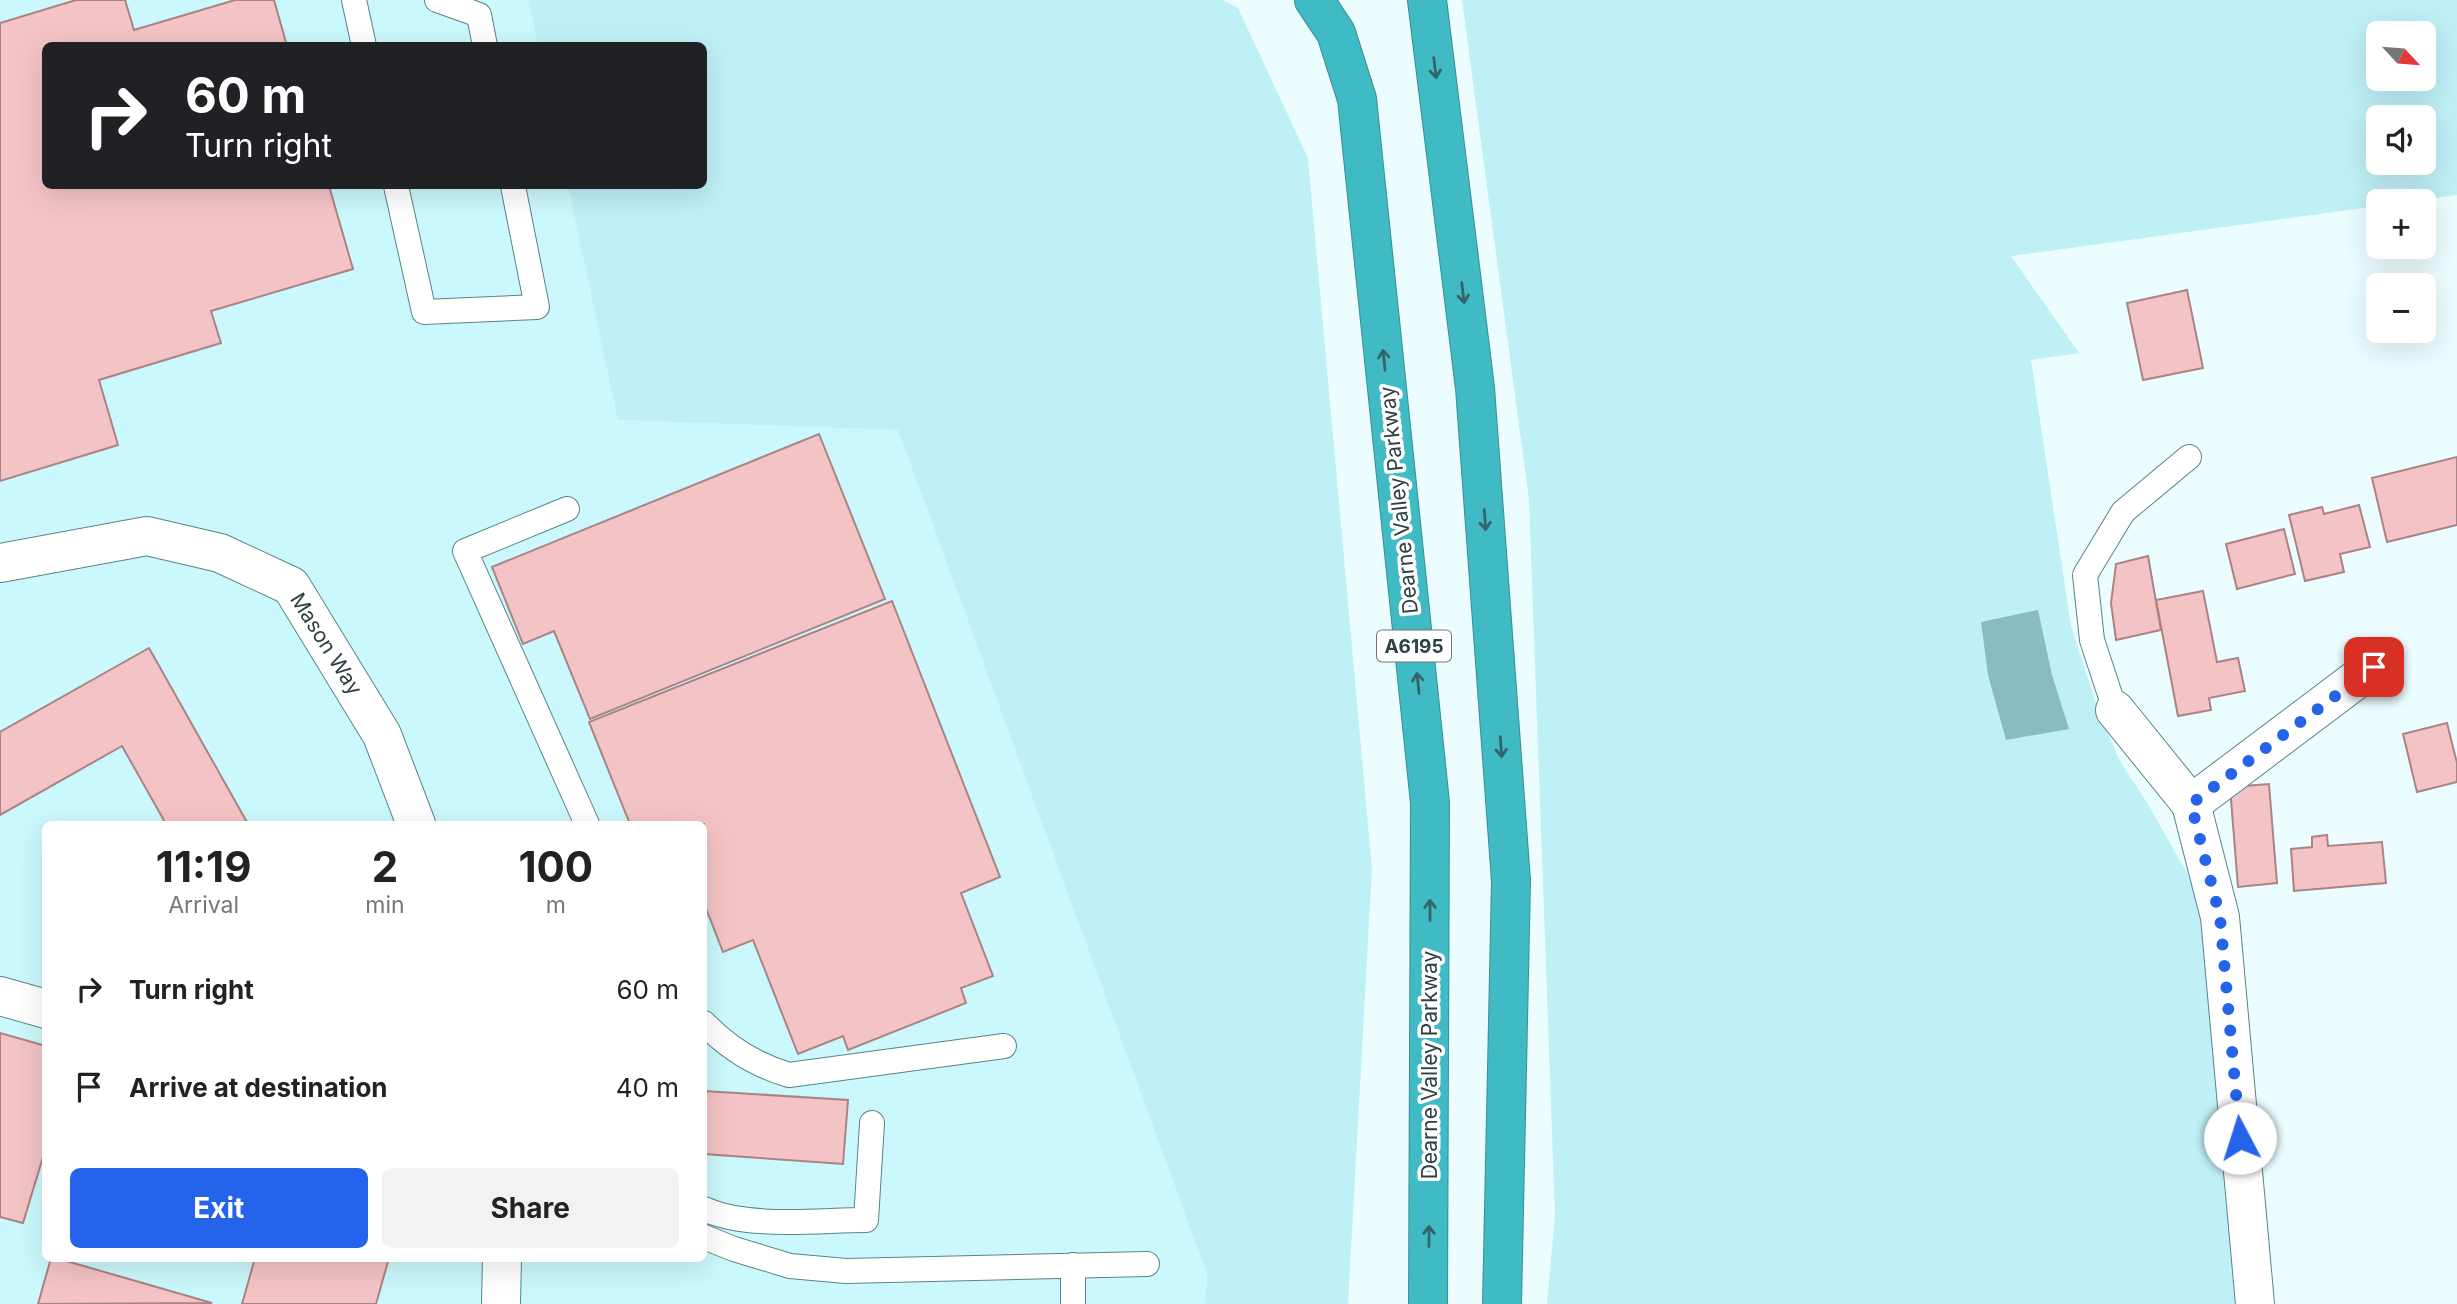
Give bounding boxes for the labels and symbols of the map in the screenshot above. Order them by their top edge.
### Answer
north arrow [2366,21,2436,91]
one-way arrow [1429,56,1442,79]
one-way arrow [1457,282,1470,304]
one-way arrow [1377,349,1390,372]
street label: Dearne Valley Parkway [1374,385,1423,615]
one-way arrow [1478,508,1491,531]
street label: Mason Way [285,588,368,700]
road number: A6195 [1377,631,1451,662]
pin [2344,637,2404,697]
one-way arrow [1411,673,1424,695]
one-way arrow [1495,735,1508,758]
one-way arrow [1423,899,1437,922]
street label: Dearne Valley Parkway [1417,951,1442,1179]
position arrow [2203,1101,2277,1175]
one-way arrow [1423,1225,1436,1248]

